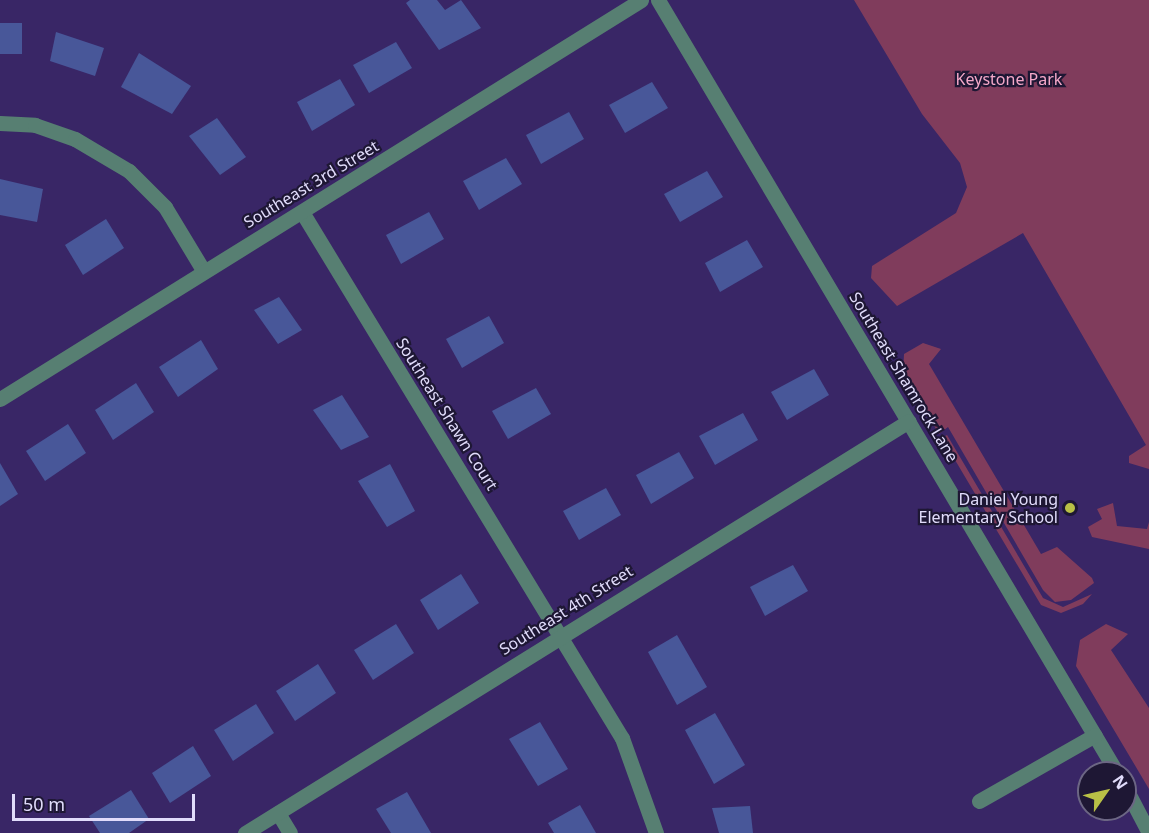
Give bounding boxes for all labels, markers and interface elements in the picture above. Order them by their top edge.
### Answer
park label: Keystone Park [956,69,1062,89]
street label: Southeast 3rd Street [240,136,382,232]
street label: Southeast Shamrock Lane [846,289,962,465]
street label: Southeast Shawn Court [392,334,502,494]
place label: Daniel Young Elementary School [919,489,1058,527]
marker: Daniel Young Elementary School [1063,501,1077,515]
street label: Southeast 4th Street [496,561,636,659]
north arrow [1077,761,1137,821]
text: N [1108,771,1133,794]
scale bar [15,782,198,820]
text: 50 m [23,792,65,816]

